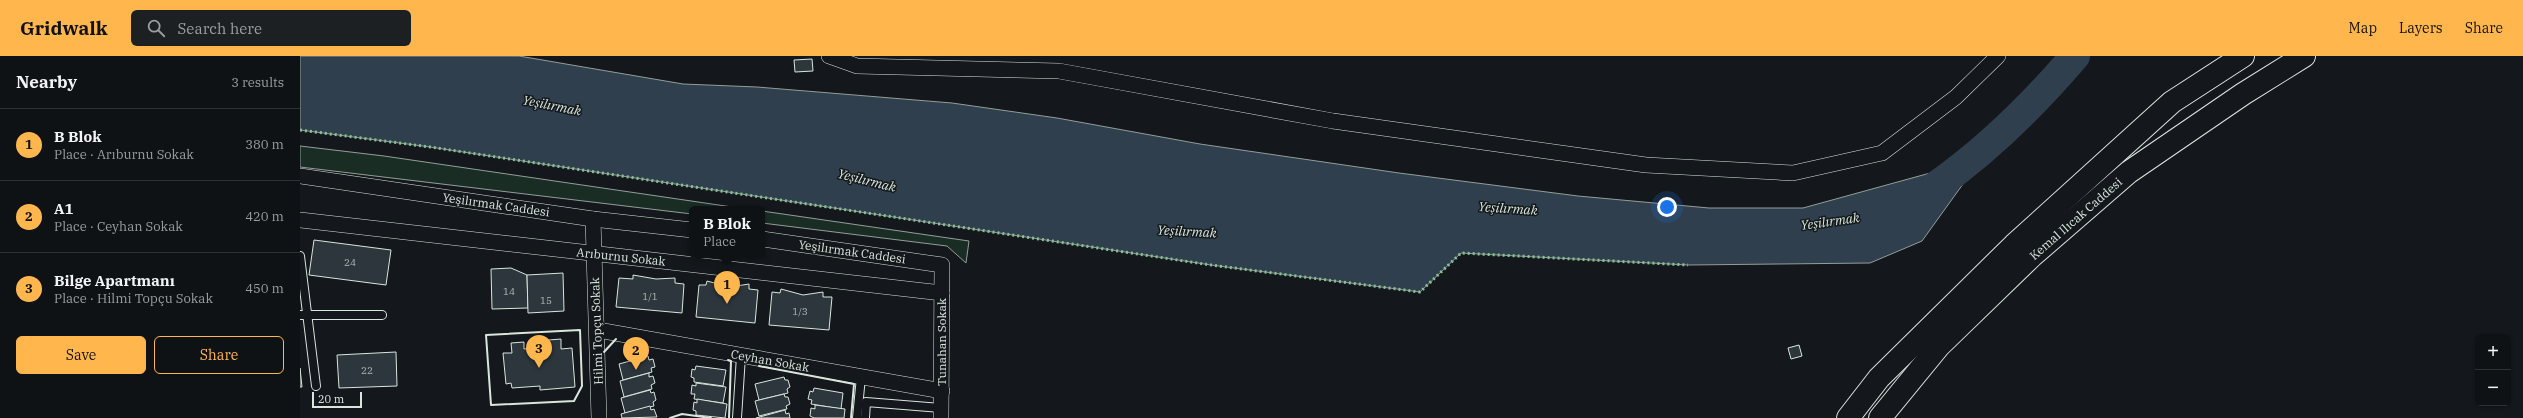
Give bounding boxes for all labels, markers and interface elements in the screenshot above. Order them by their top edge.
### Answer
search box [131,10,411,46]
text: Gridwalk [20,16,107,40]
icon: search [145,17,167,39]
text: Search here [177,19,262,38]
text: Map [2349,19,2377,37]
text: Layers [2399,19,2443,37]
text: Share [2465,19,2503,37]
text: Nearby [16,71,77,93]
text: 3 results [231,74,284,91]
water label: Yeşilırmak [521,91,583,120]
text: B Blok [54,127,102,146]
text: 1 [25,136,33,153]
text: 380 m [245,136,284,153]
text: Place · Arıburnu Sokak [54,146,194,163]
water label: Yeşilırmak [836,165,898,196]
street label: Kemal Ilıcak Caddesi [2026,174,2125,263]
street label: Yeşilırmak Caddesi [441,190,551,219]
your location [1657,197,1677,217]
water label: Yeşilırmak [1478,198,1538,219]
text: A1 [54,199,74,218]
popup [689,206,765,258]
text: 2 [25,208,33,225]
text: 420 m [245,208,284,225]
water label: Yeşilırmak [1799,209,1861,234]
text: B Blok [703,214,751,233]
text: Place · Ceyhan Sokak [54,218,183,235]
water label: Yeşilırmak [1157,221,1217,242]
text: Place [703,233,736,250]
street label: Yeşilırmak Caddesi [797,237,907,266]
street label: Arıburnu Sokak [576,244,666,269]
house number: 24 [344,256,356,269]
text: Bilge Apartmanı [54,271,175,290]
pin: 1 [714,271,740,304]
street label: Hilmi Topçu Sokak [587,277,606,385]
text: 3 [25,280,33,297]
text: 450 m [245,280,284,297]
house number: 14 [503,285,515,298]
text: Place · Hilmi Topçu Sokak [54,290,213,307]
house number: 1/1 [642,290,658,303]
house number: 15 [540,294,552,307]
street label: Tunahan Sokak [934,298,949,386]
house number: 1/3 [792,305,808,318]
map controls [2475,334,2511,406]
button: + [2475,334,2511,370]
pin: 3 [526,335,552,368]
button: Save [16,336,146,374]
button: Share [154,336,284,374]
pin: 2 [623,337,649,370]
street label: Ceyhan Sokak [730,346,810,375]
house number: 22 [361,364,373,377]
button: − [2475,370,2511,406]
scale bar [312,390,362,409]
text: 20 m [318,392,344,406]

